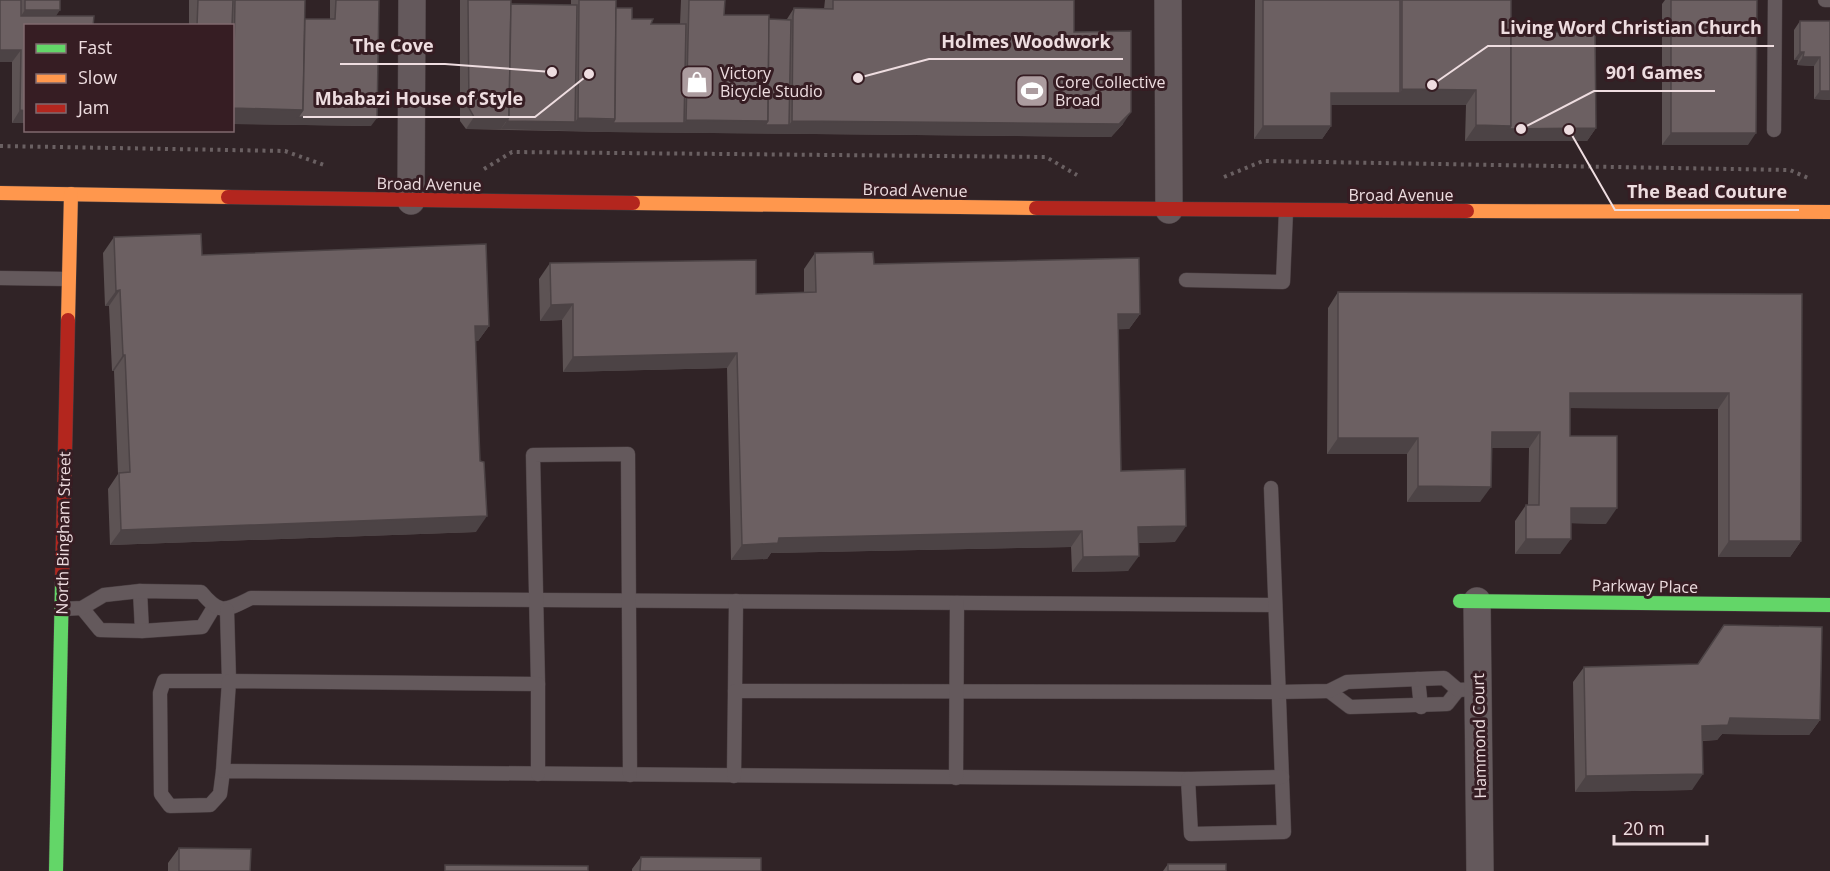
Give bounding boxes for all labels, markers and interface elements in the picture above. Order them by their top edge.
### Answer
callout: Living Word Christian Church [1488,10,1774,46]
text: Living Word Christian Church [1500,15,1762,39]
callout: Holmes Woodwork [929,23,1123,59]
legend [24,24,234,132]
callout: The Cove [340,28,445,64]
text: Holmes Woodwork [941,29,1111,53]
text: The Cove [352,33,434,57]
text: Fast [78,35,112,59]
callout: 901 Games [1594,55,1715,91]
text: 901 Games [1606,60,1702,84]
place label: Victory Bicycle Studio [720,62,823,102]
shop icon: Victory Bicycle Studio [679,64,715,100]
text: Slow [78,65,117,89]
place label: Core Collective Broad [1055,71,1166,111]
sports icon: Core Collective Broad [1014,73,1050,109]
callout: Mbabazi House of Style [303,81,535,117]
text: Mbabazi House of Style [315,86,523,110]
text: Jam [76,95,110,119]
street label: Broad Avenue [376,172,482,196]
callout: The Bead Couture [1615,174,1799,210]
street label: Broad Avenue [862,178,968,202]
text: The Bead Couture [1627,179,1787,203]
street label: Broad Avenue [1348,184,1454,206]
street label: North Bingham Street [51,451,75,615]
street label: Parkway Place [1592,574,1698,598]
street label: Hammond Court [1467,673,1491,799]
scale bar [1614,808,1707,846]
text: 20 m [1623,816,1665,840]

